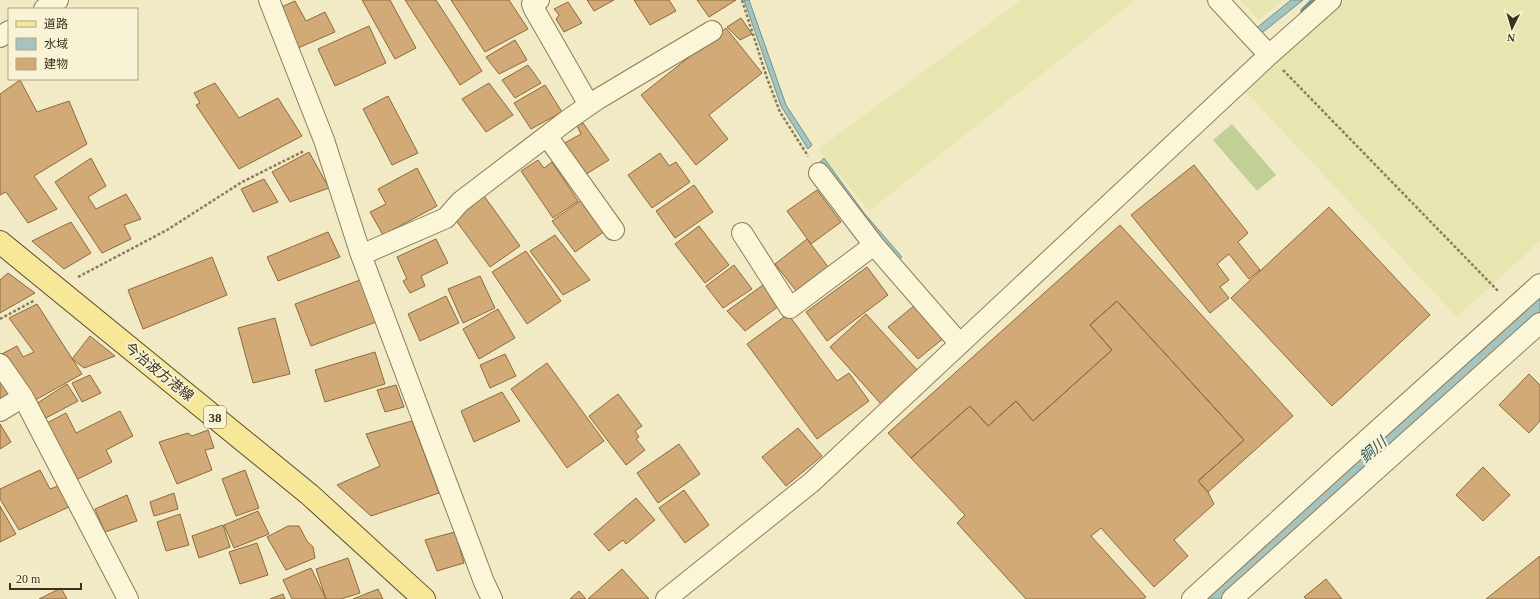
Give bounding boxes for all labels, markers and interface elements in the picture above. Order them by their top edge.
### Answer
legend [8,8,138,80]
north arrow [1492,8,1532,48]
text: 道路 [44,17,68,31]
text: N [1507,32,1516,44]
text: 水域 [44,37,68,51]
text: 建物 [44,57,68,71]
street label: 今治波方港線 [122,340,196,404]
road number: 38 [204,406,226,428]
water label: 銅川 [1356,433,1391,466]
scale bar [10,565,81,591]
text: 20 m [16,572,41,586]

